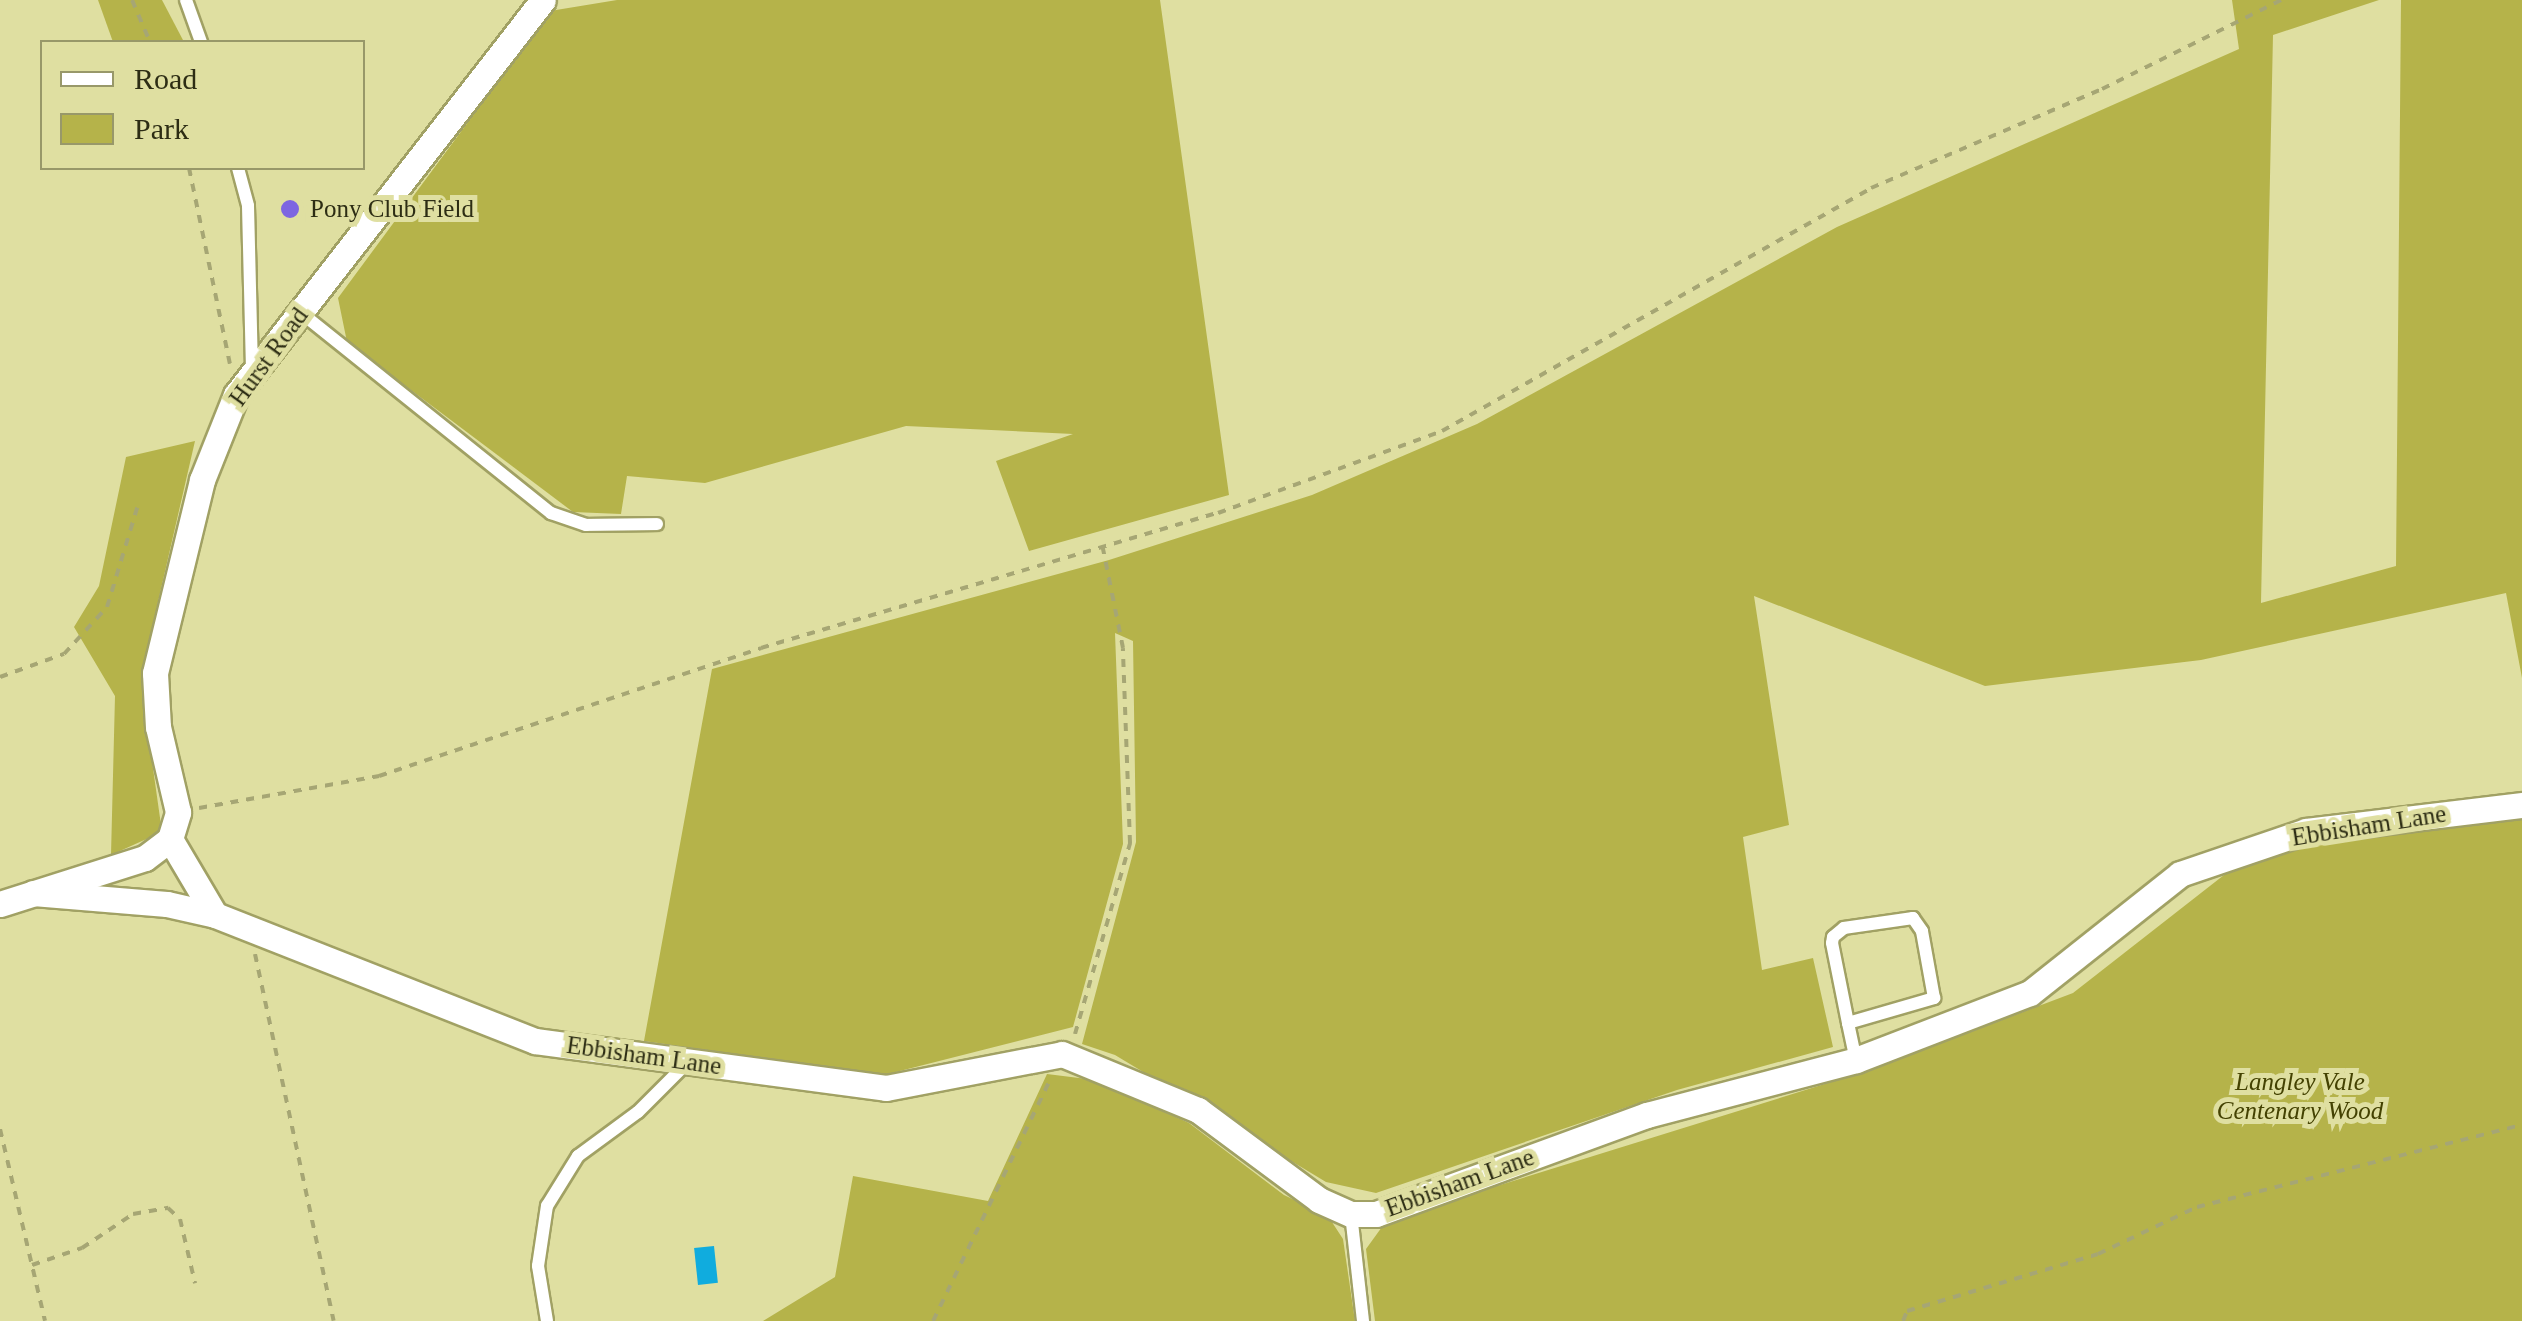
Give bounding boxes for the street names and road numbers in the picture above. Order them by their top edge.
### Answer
street label: Hurst Road [223,302,315,412]
street label: Ebbisham Lane [2290,799,2448,853]
street label: Ebbisham Lane [565,1030,723,1082]
street label: Ebbisham Lane [1381,1142,1539,1224]

